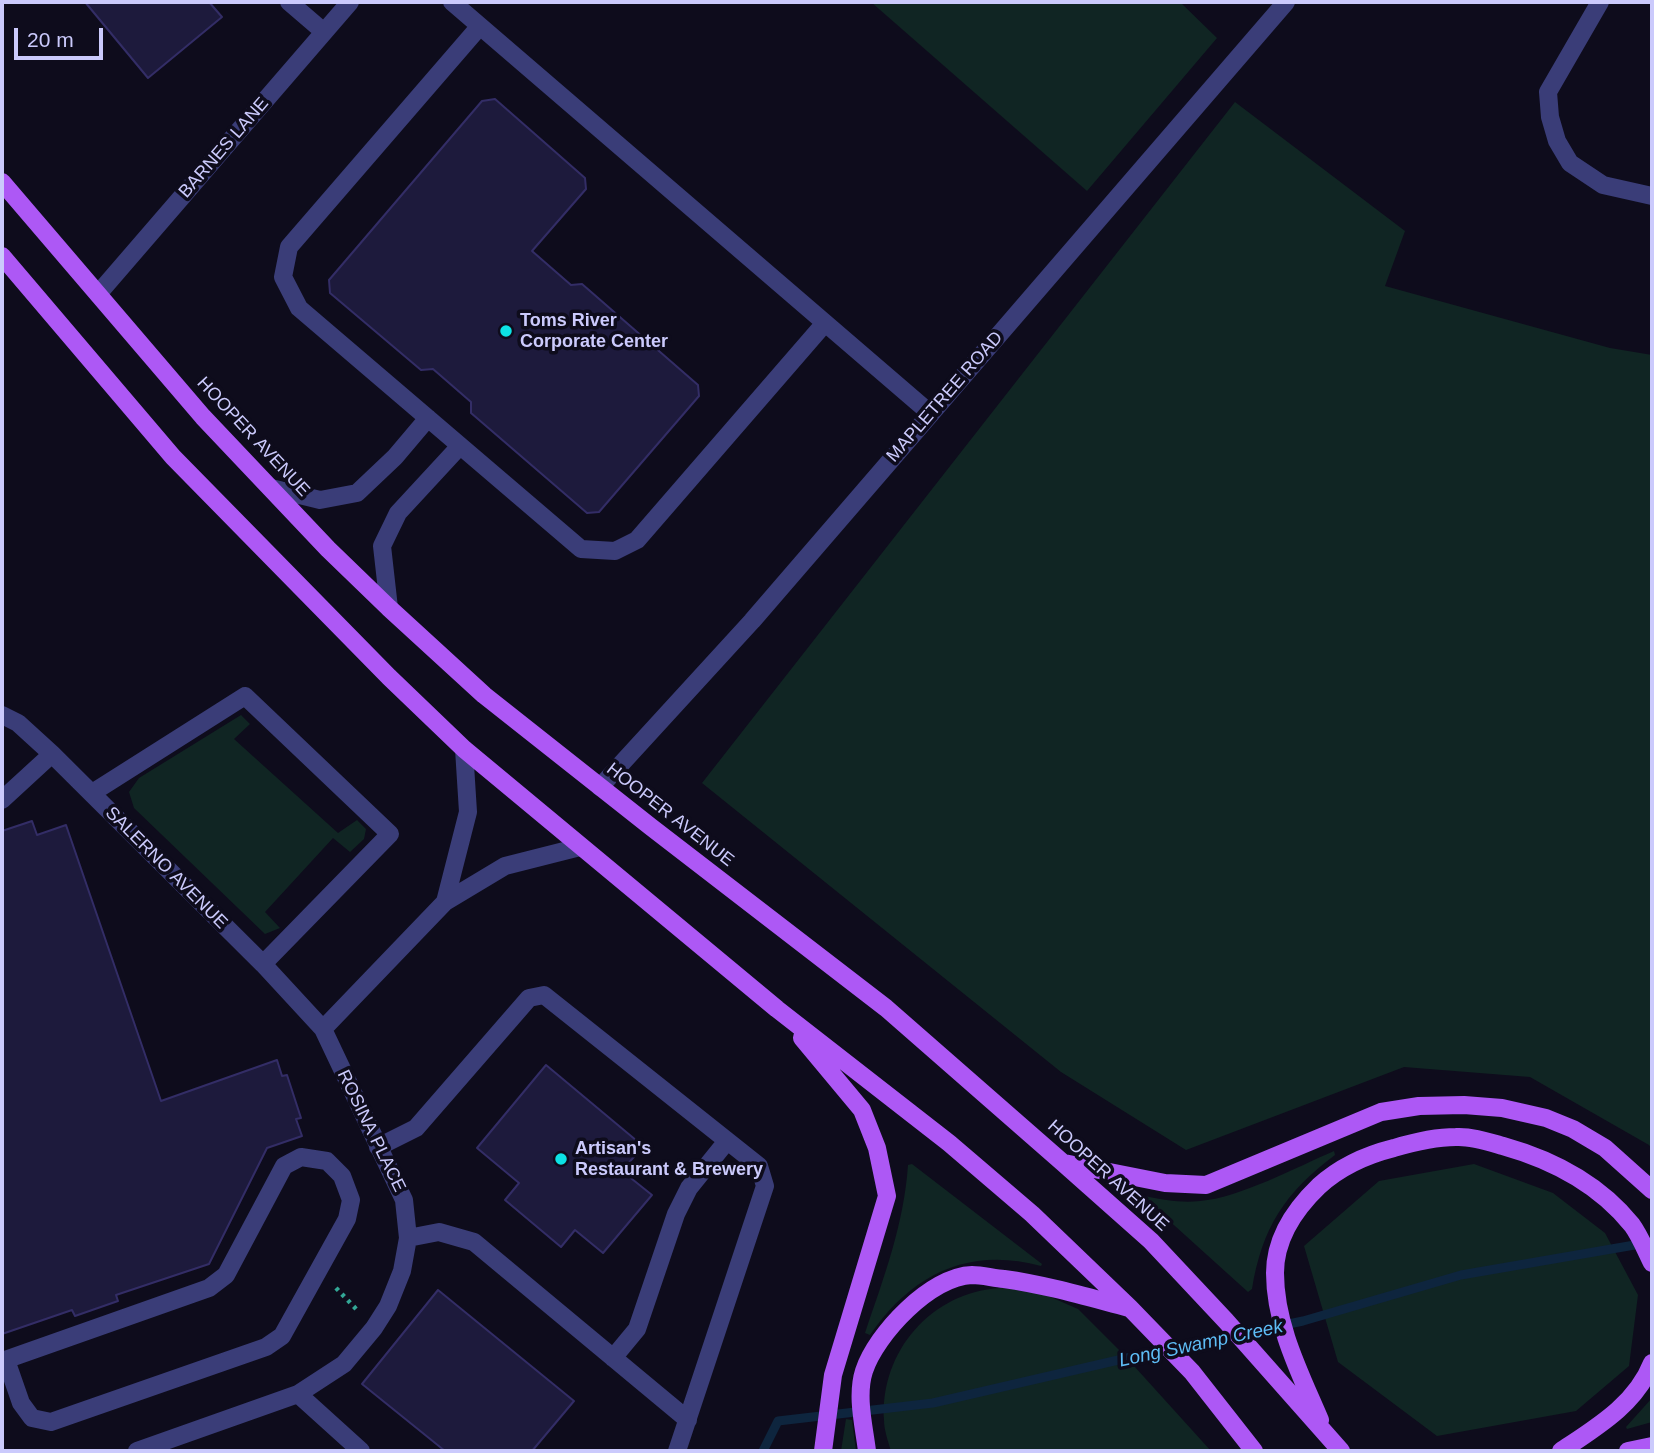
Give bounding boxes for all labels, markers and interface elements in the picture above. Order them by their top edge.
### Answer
scale bar [18,14,107,58]
text: 20 m [27,28,74,51]
street label: BARNES LANE [175,93,273,203]
place label: Toms River Corporate Center [520,310,668,352]
marker: Toms River Corporate Center [498,323,514,339]
street label: MAPLETREE ROAD [882,327,1008,467]
street label: HOOPER AVENUE [192,373,314,501]
street label: HOOPER AVENUE [602,759,738,871]
street label: SALERNO AVENUE [100,802,232,934]
street label: ROSINA PLACE [332,1066,410,1196]
street label: HOOPER AVENUE [1043,1116,1173,1236]
place label: Artisan's Restaurant & Brewery [575,1138,763,1180]
marker: Artisan's Restaurant & Brewery [553,1151,569,1167]
water label: Long Swamp Creek [1117,1316,1285,1372]

